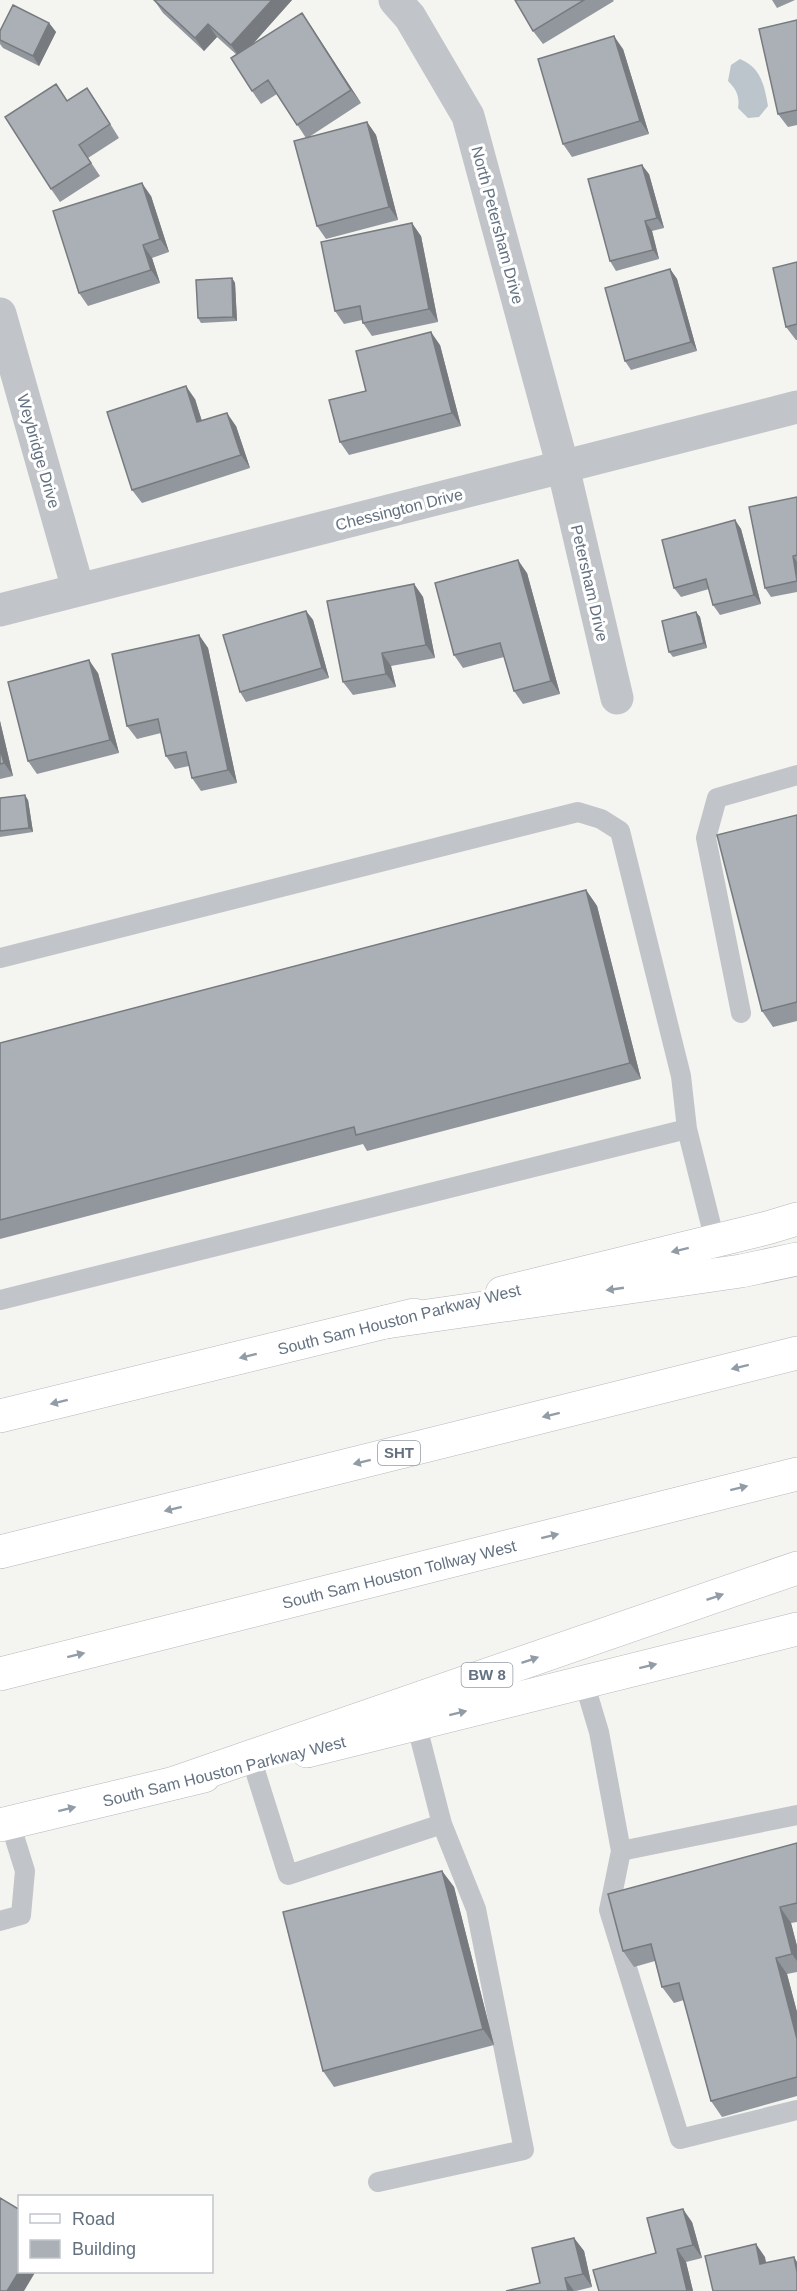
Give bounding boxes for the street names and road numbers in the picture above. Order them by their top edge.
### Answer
street label: North Petersham Drive [468,144,527,306]
street label: Weybridge Drive [14,392,63,510]
street label: Chessington Drive [334,485,465,534]
street label: Petersham Drive [568,523,611,643]
street label: South Sam Houston Parkway West [276,1281,523,1358]
road number: SHT [378,1441,420,1465]
street label: South Sam Houston Tollway West [280,1537,518,1612]
road number: BW 8 [462,1663,512,1687]
street label: South Sam Houston Parkway West [101,1733,348,1810]

